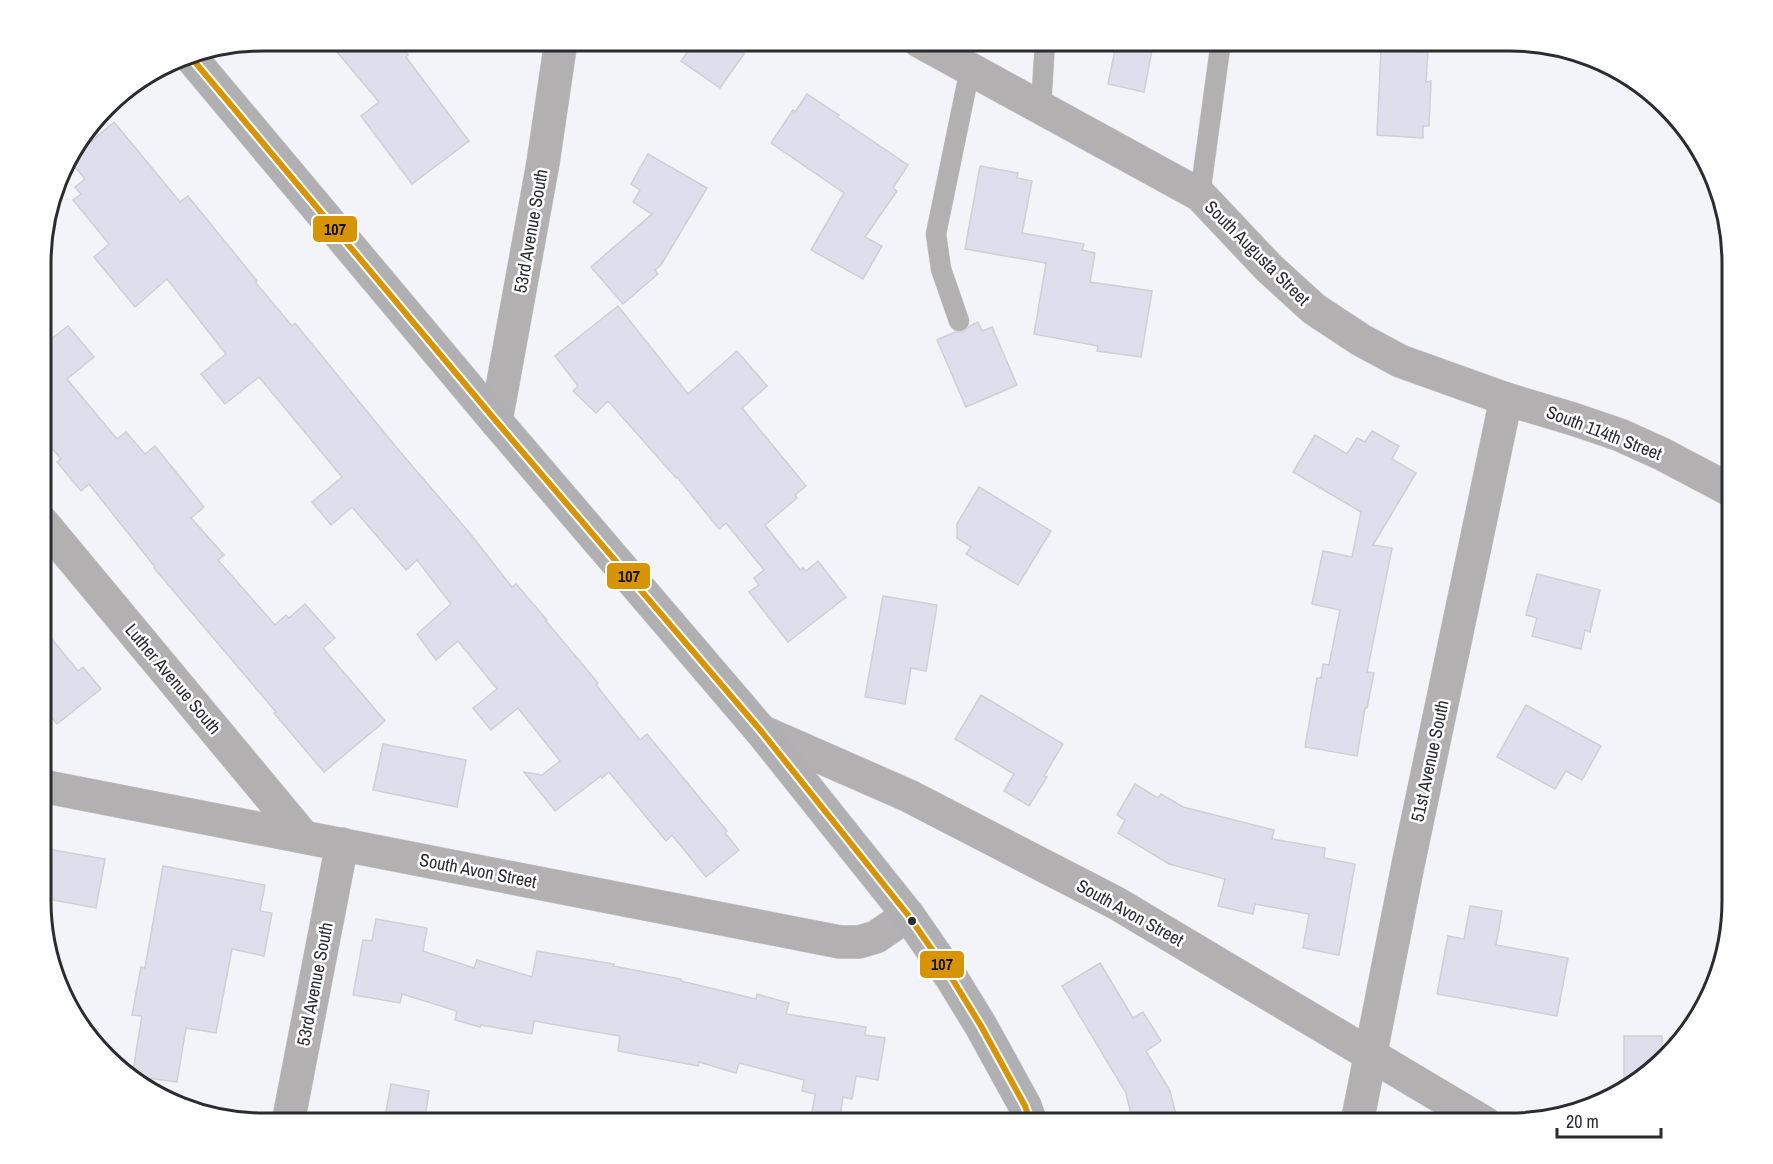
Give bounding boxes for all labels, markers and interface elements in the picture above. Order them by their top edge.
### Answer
street label: 53rd Avenue South [507,167,554,295]
street label: South Augusta Street [1199,194,1316,311]
line badge: 107 [312,215,358,243]
text: 107 [324,218,346,240]
street label: South 114th Street [1543,399,1666,466]
line badge: 107 [606,562,651,590]
text: 107 [618,565,640,587]
street label: Luther Avenue South [120,618,227,739]
street label: 51st Avenue South [1404,698,1455,824]
street label: South Avon Street [417,847,539,894]
street label: South Avon Street [1072,873,1188,952]
unlabelled marker [906,915,918,927]
street label: 53rd Avenue South [290,920,339,1048]
line badge: 107 [919,950,965,979]
text: 107 [931,953,953,975]
scale bar [1557,1101,1660,1139]
text: 20 m [1566,1109,1599,1134]

